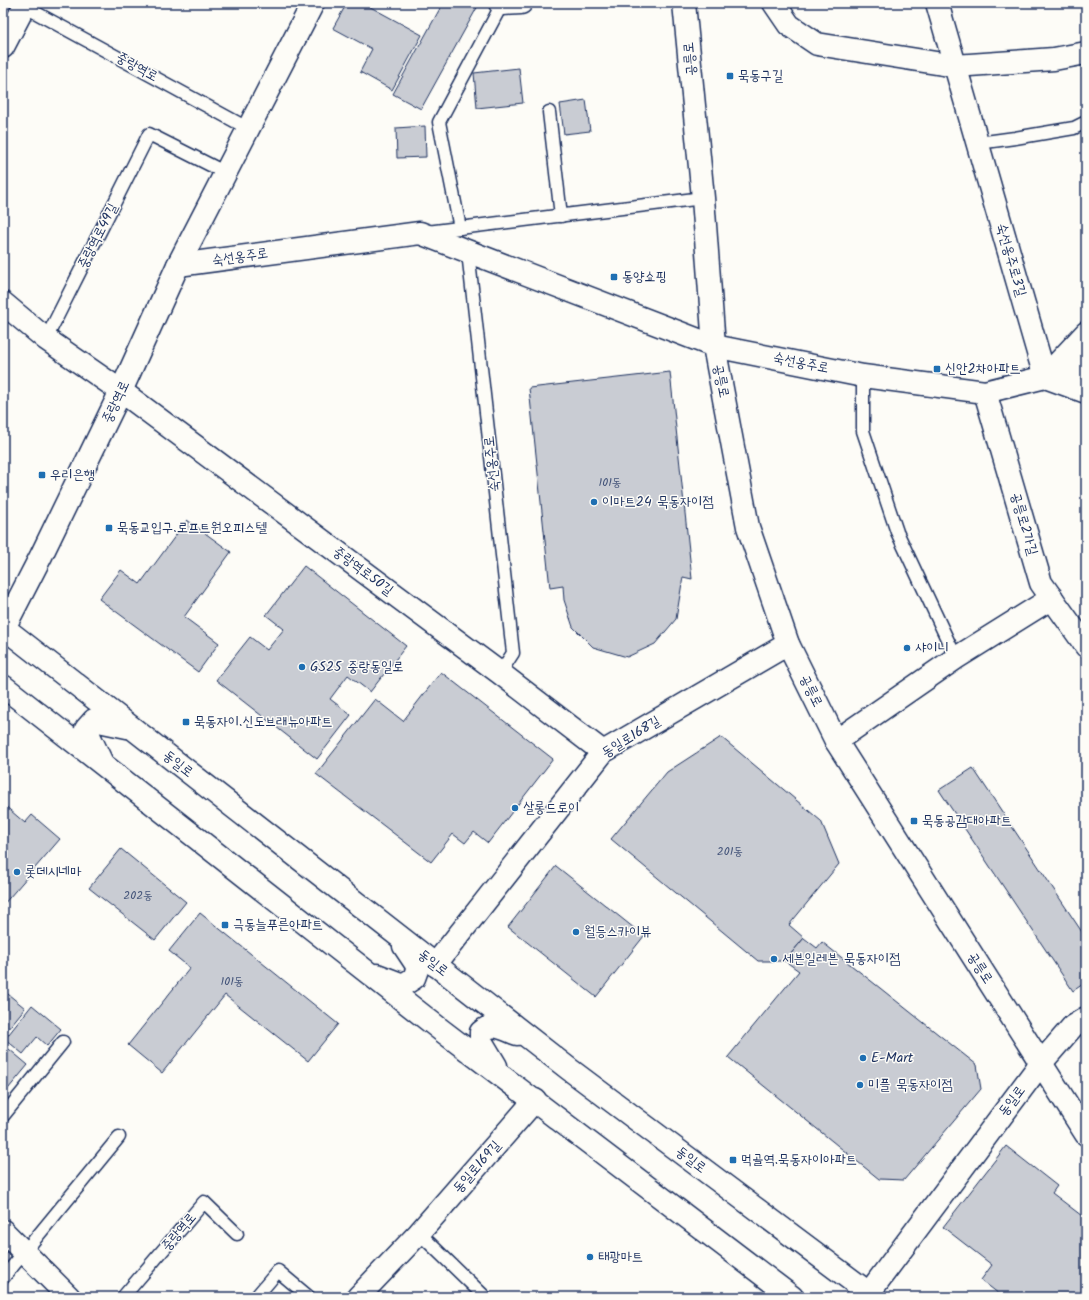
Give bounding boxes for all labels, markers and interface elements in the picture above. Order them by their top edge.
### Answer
street label: 공릉로 [678,41,702,77]
street label: 중랑역로 [112,46,162,88]
place label: 묵동구길 [738,65,784,87]
marker: 묵동구길 [725,71,735,81]
street label: 중랑역로49길 [72,199,124,273]
street label: 숙선옹주로3길 [990,221,1032,300]
street label: 숙선옹주로 [211,242,269,272]
place label: 동양쇼핑 [622,266,667,288]
marker: 동양쇼핑 [609,272,619,282]
street label: 숙선옹주로 [771,347,831,379]
place label: 신안2차아파트 [945,358,1021,380]
street label: 공릉로 [707,362,735,400]
marker: 신안2차아파트 [932,364,942,374]
street label: 중랑역로 [97,377,135,427]
street label: 숙선옹주로 [478,435,506,493]
place label: 우리은행 [50,464,95,486]
marker: 우리은행 [37,470,47,480]
house number: 101동 [598,473,622,492]
street label: 공릉로2가길 [1005,490,1044,559]
place label: 이마트24 묵동자이점 [602,491,714,513]
marker: 이마트24 묵동자이점 [589,497,599,507]
place label: 묵동교입구.로프트원오피스텔 [117,517,268,539]
marker: 묵동교입구.로프트원오피스텔 [104,523,114,533]
street label: 중랑역로50길 [328,541,398,602]
place label: 샤이니 [915,637,949,659]
marker: 샤이니 [902,643,912,653]
place label: GS25 중랑동일로 [310,656,404,678]
marker: GS25 중랑동일로 [297,662,307,672]
street label: 공릉로 [794,671,828,711]
street label: 동일로168길 [597,710,665,764]
place label: 묵동자이.신도브래뉴아파트 [194,711,333,733]
marker: 묵동자이.신도브래뉴아파트 [181,717,191,727]
street label: 동일로 [158,745,198,783]
place label: 살롱드로이 [523,797,579,819]
marker: 살롱드로이 [510,803,520,813]
place label: 묵동공감대아파트 [922,810,1012,832]
marker: 묵동공감대아파트 [909,816,919,826]
house number: 201동 [717,842,743,861]
place label: 롯데시네마 [25,861,82,883]
marker: 롯데시네마 [12,867,22,877]
house number: 202동 [123,886,153,905]
place label: 극동늘푸른아파트 [233,914,323,936]
marker: 극동늘푸른아파트 [220,920,230,930]
place label: 월등스카이뷰 [584,921,652,943]
marker: 월등스카이뷰 [571,927,581,937]
street label: 동일로 [413,944,453,982]
place label: 세븐일레븐 묵동자이점 [782,948,900,970]
street label: 공릉로 [962,948,998,988]
marker: 세븐일레븐 묵동자이점 [769,954,779,964]
house number: 101동 [220,972,244,991]
place label: E-Mart [871,1047,914,1069]
marker: E-Mart [858,1053,868,1063]
place label: 미플 묵동자이점 [868,1074,952,1096]
marker: 미플 묵동자이점 [855,1080,865,1090]
street label: 동일로 [993,1081,1031,1121]
street label: 동일로169길 [448,1135,507,1198]
street label: 동일로 [671,1141,711,1179]
place label: 먹골역.묵동자이아파트 [741,1149,857,1171]
marker: 먹골역.묵동자이아파트 [728,1155,738,1165]
street label: 중랑역로 [156,1208,202,1256]
place label: 태광마트 [598,1246,643,1268]
marker: 태광마트 [585,1252,595,1262]

